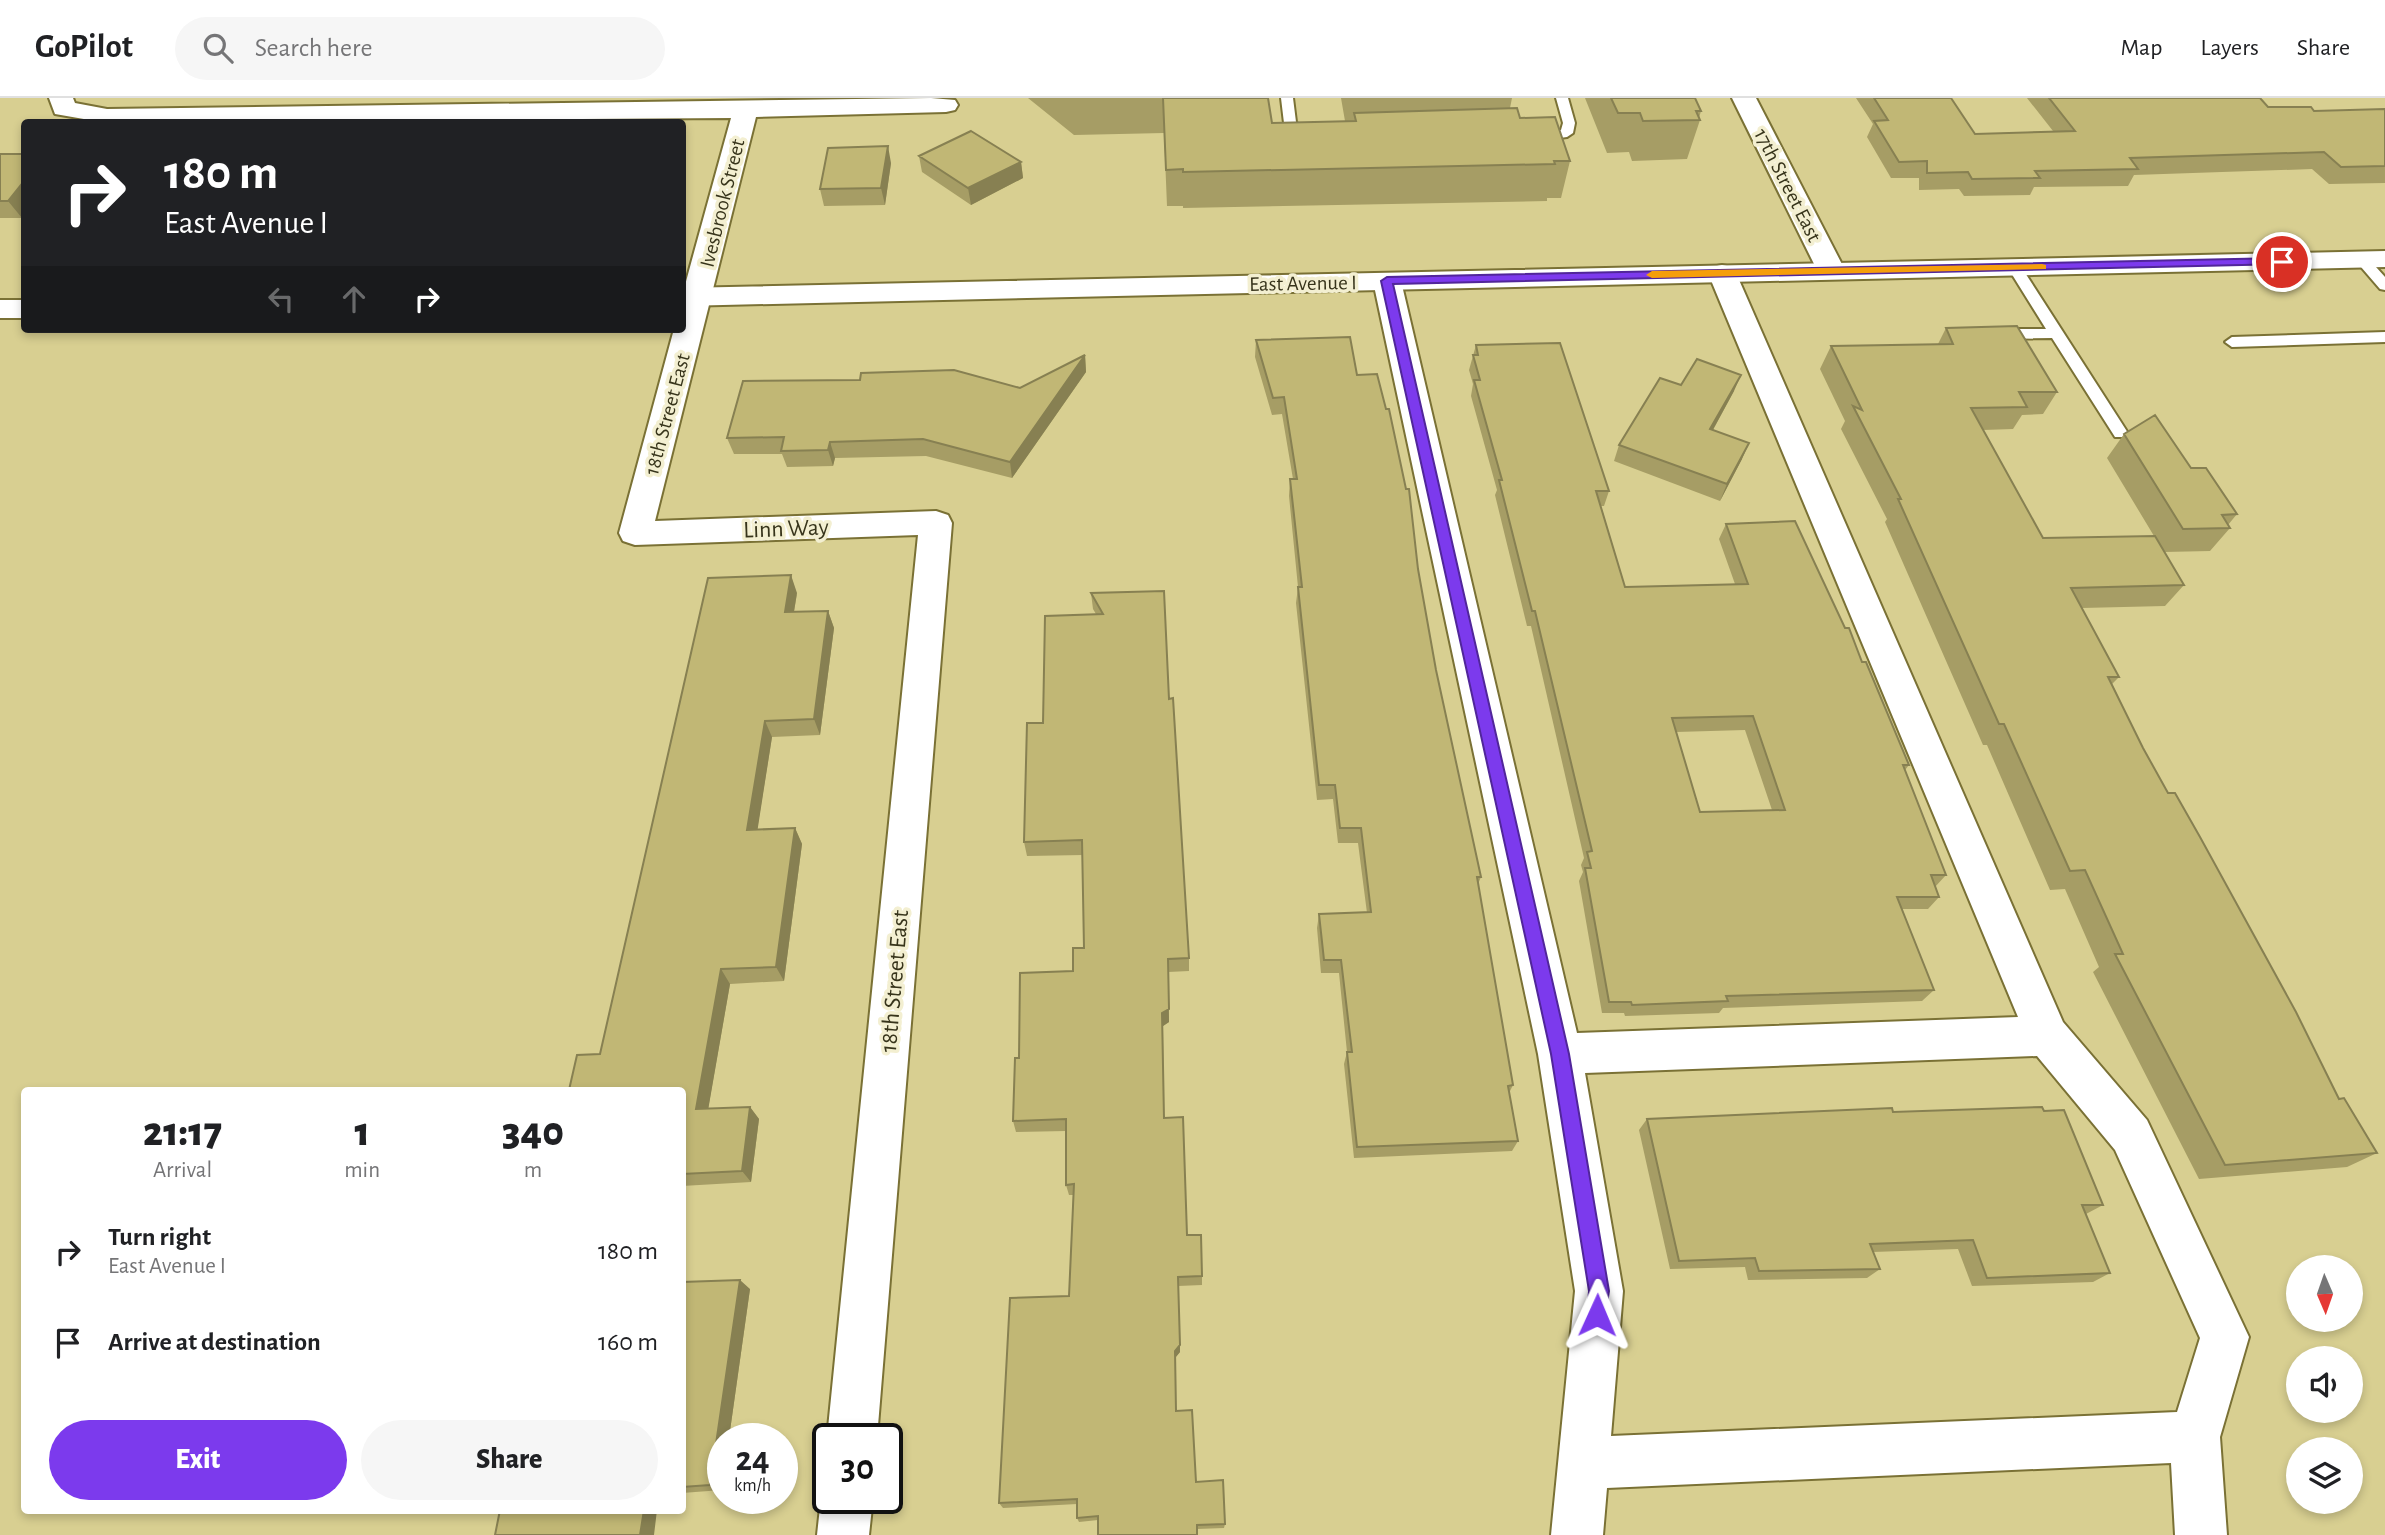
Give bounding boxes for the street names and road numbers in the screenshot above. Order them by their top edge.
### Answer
street label: 17th Street East [1750,125,1825,245]
street label: Ivesbrook Street [696,137,749,269]
street label: East Avenue I [1249,272,1357,295]
street label: 18th Street East [641,351,694,477]
street label: Linn Way [743,516,829,542]
street label: 18th Street East [877,909,913,1053]

